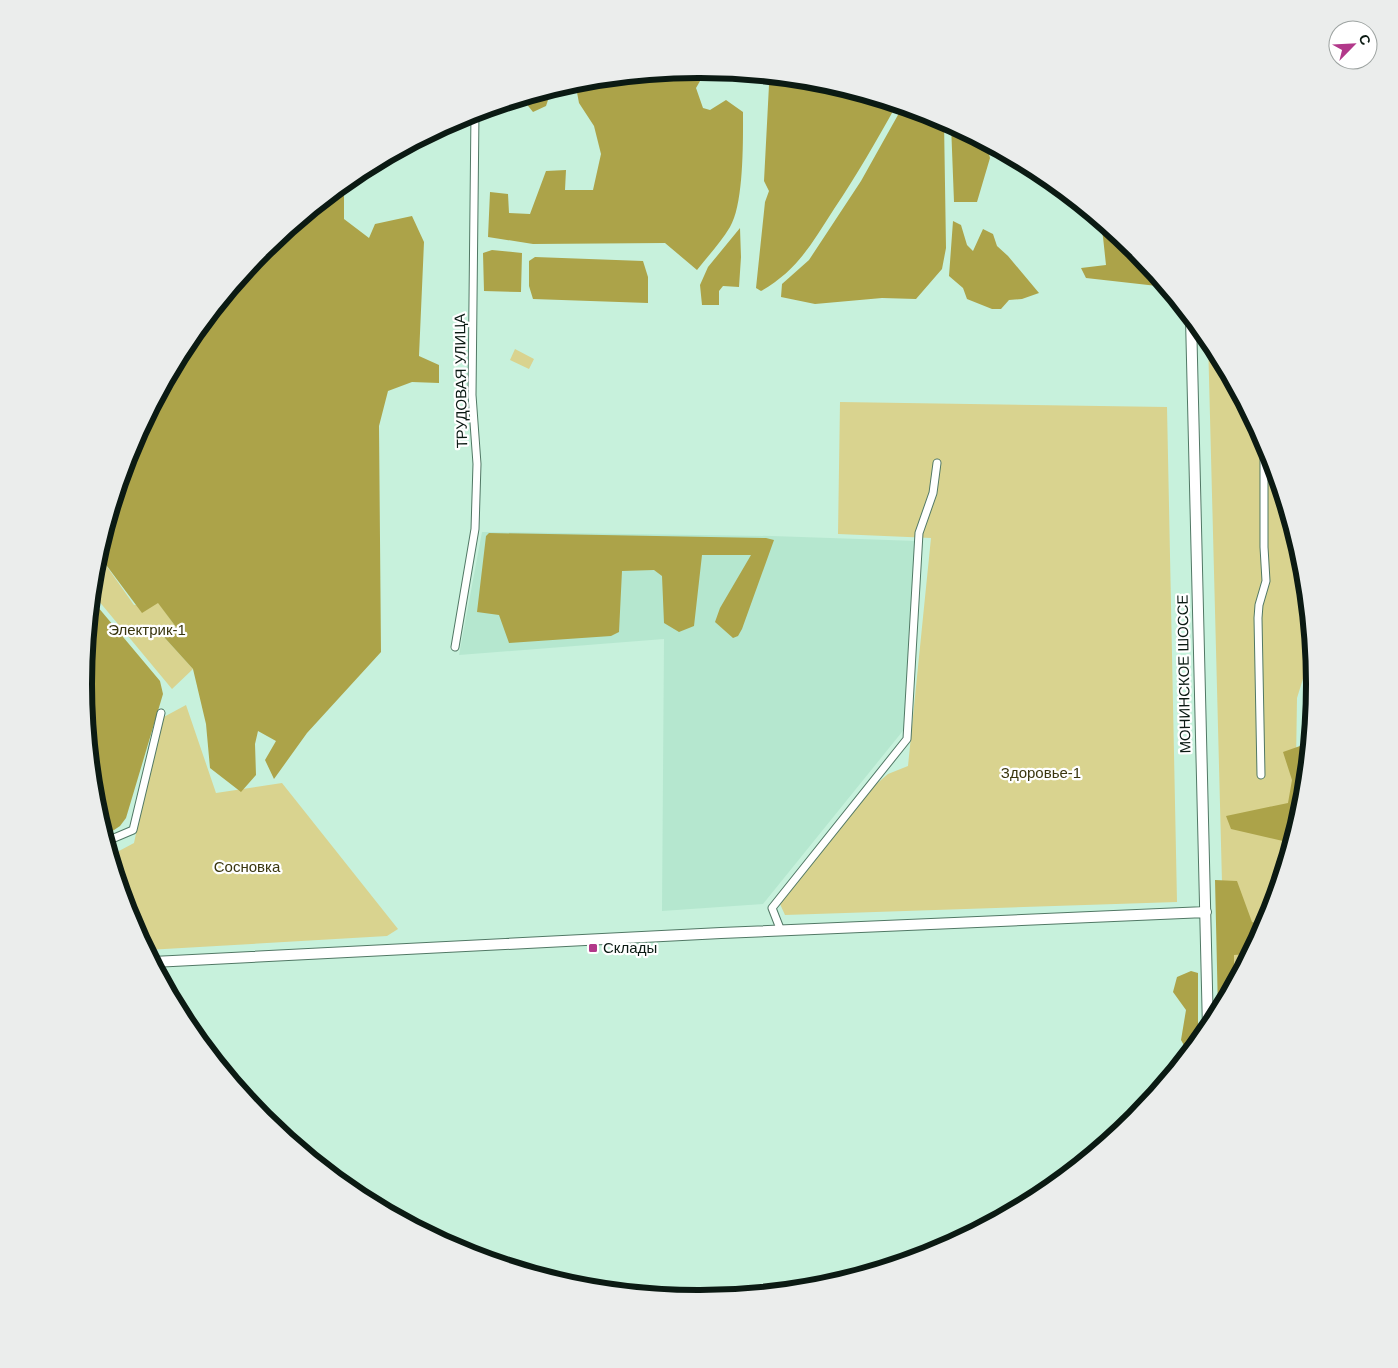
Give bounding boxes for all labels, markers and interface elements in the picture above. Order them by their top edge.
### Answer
north arrow [1328,20,1378,70]
text: С [1356,32,1374,48]
street label: ТРУДОВАЯ УЛИЦА [451,313,470,449]
street label: МОНИНСКОЕ ШОССЕ [1174,594,1193,754]
park label: Электрик-1 [108,621,186,638]
park label: Здоровье-1 [1001,764,1081,781]
park label: Сосновка [214,858,281,875]
place label: Склады [603,939,657,956]
marker: Склады [587,942,599,954]

